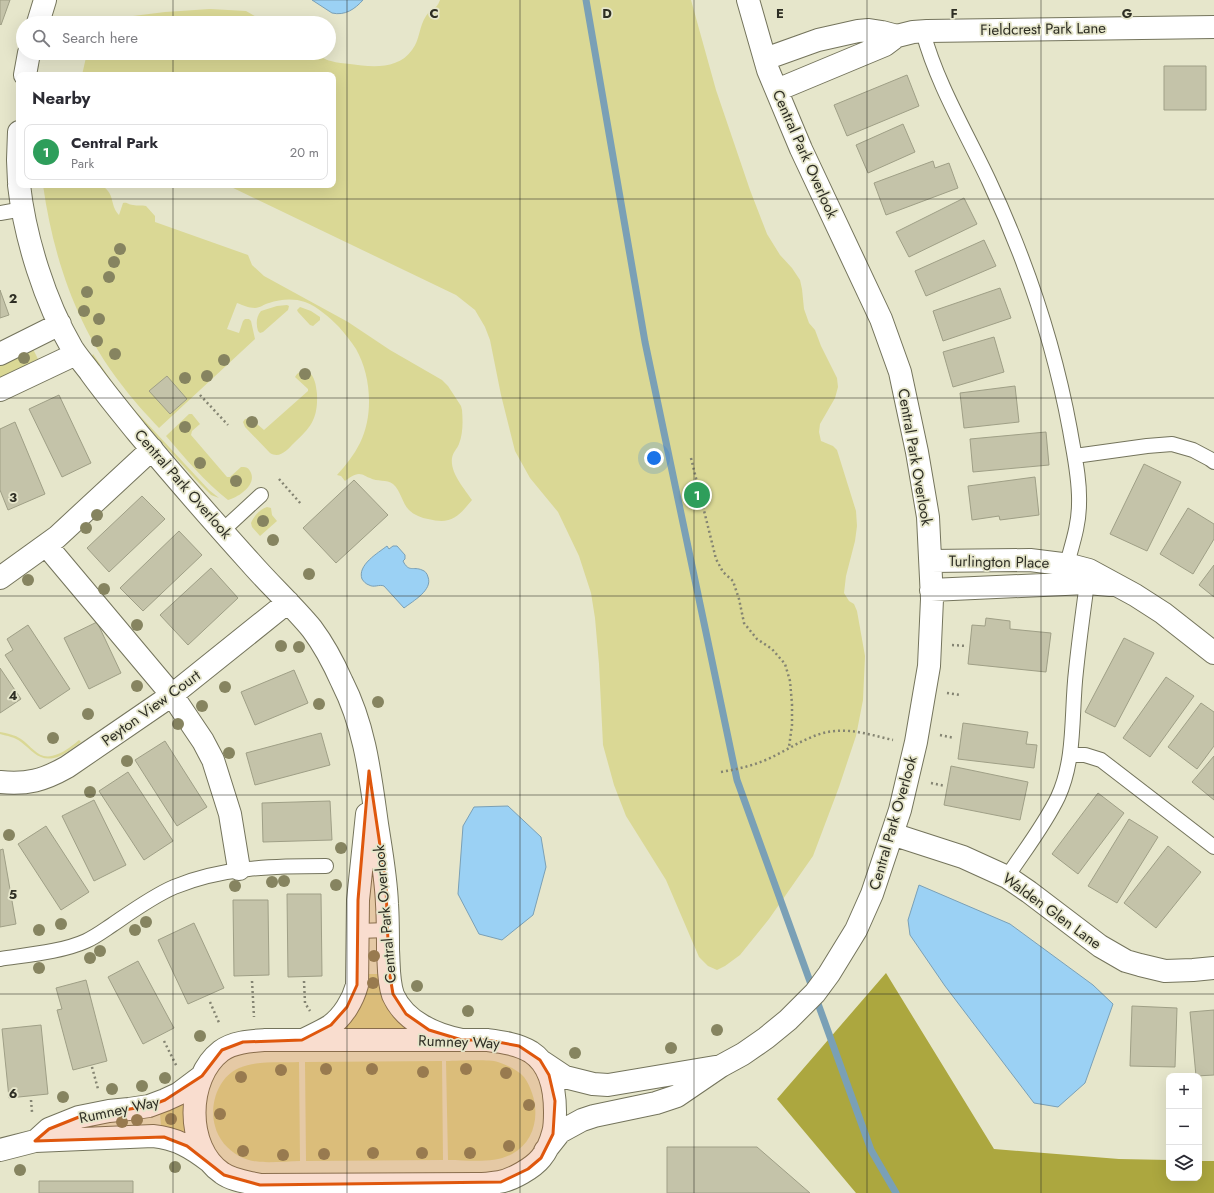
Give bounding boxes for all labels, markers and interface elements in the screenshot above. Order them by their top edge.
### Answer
text: C [429,4,439,23]
text: D [602,4,612,23]
text: E [776,4,784,23]
text: F [950,4,958,23]
text: G [1122,4,1133,23]
search box [16,16,336,60]
street label: Fieldcrest Park Lane [980,17,1106,41]
icon: search [30,27,52,49]
text: Search here [62,27,138,49]
text: Nearby [32,86,90,110]
street label: Central Park Overlook [767,86,843,222]
text: Central Park [71,132,158,154]
text: 1 [43,143,49,162]
text: 20 m [290,143,319,162]
text: Park [71,154,94,173]
text: 2 [9,289,17,308]
street label: Central Park Overlook [892,387,938,528]
street label: Central Park Overlook [129,424,237,544]
your location [644,448,664,468]
pin: 1 [684,480,710,510]
text: 3 [9,488,17,507]
street label: Turlington Place [949,550,1050,574]
street label: Peyton View Court [97,664,205,751]
text: 4 [8,686,18,705]
street label: Central Park Overlook [863,753,923,893]
street label: Central Park Overlook [368,844,402,984]
street label: Walden Glen Lane [998,868,1106,955]
text: 5 [9,885,17,904]
street label: Rumney Way [418,1030,501,1054]
map controls [1166,1073,1202,1181]
button: + [1166,1073,1202,1109]
text: 6 [9,1084,18,1103]
street label: Rumney Way [77,1091,162,1129]
button: − [1166,1109,1202,1145]
button: layers [1166,1145,1202,1181]

